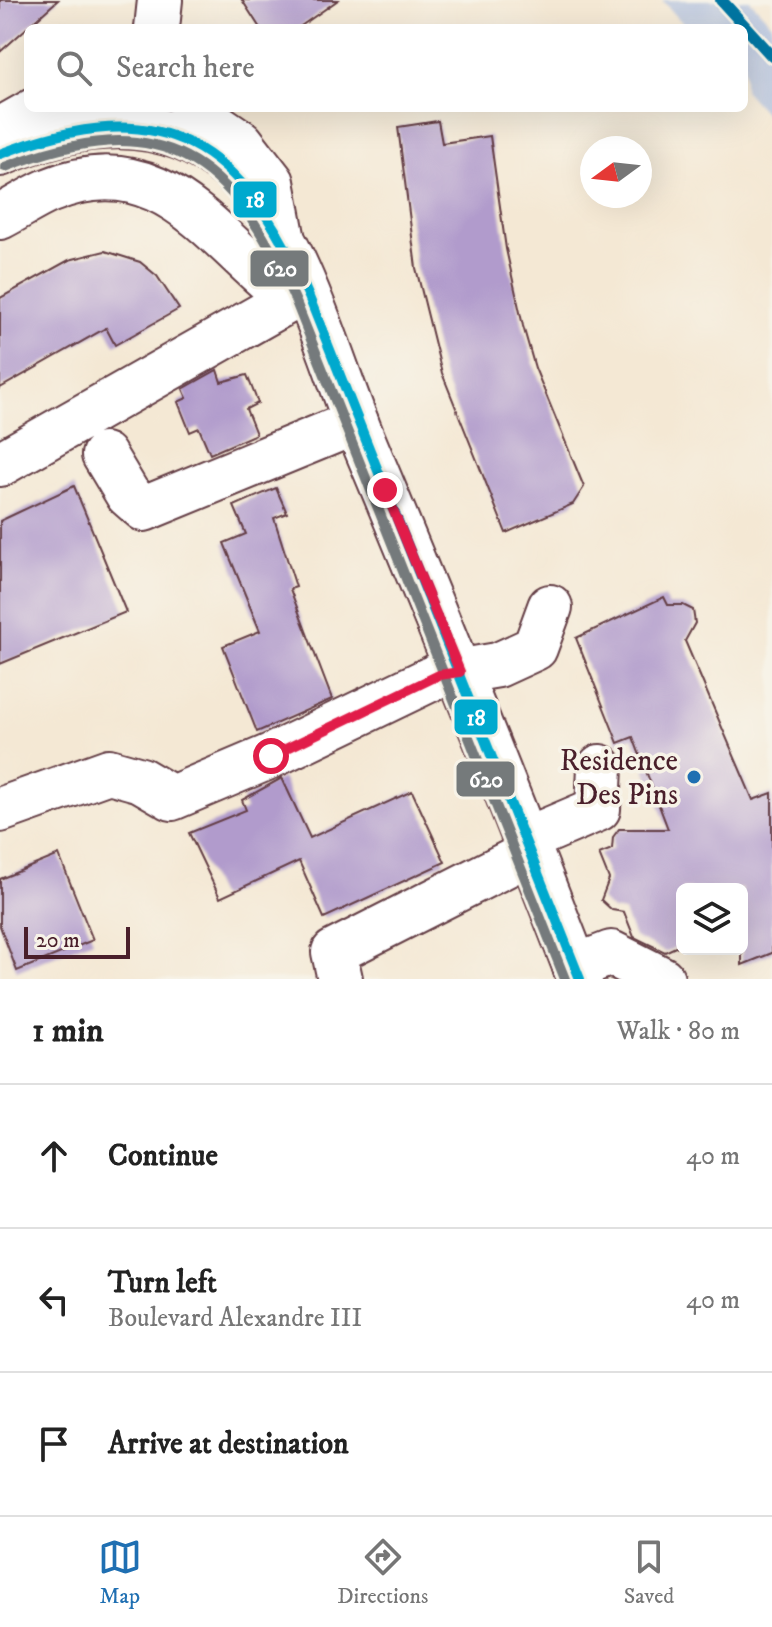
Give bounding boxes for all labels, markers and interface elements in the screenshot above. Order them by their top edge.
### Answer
search box [24,24,748,112]
icon: search [52,46,96,90]
text: Search here [116,50,255,87]
north arrow [580,136,652,208]
line badge: 18 [232,180,278,219]
text: 18 [245,187,265,214]
line badge: 620 [249,249,310,288]
text: 620 [263,256,297,283]
route end [367,472,403,508]
line badge: 18 [453,698,499,736]
text: 18 [466,705,486,732]
route start [253,738,289,774]
place label: Residence Des Pins [560,743,678,814]
line badge: 620 [455,760,516,798]
text: 620 [469,767,503,794]
marker: Residence Des Pins [685,768,703,786]
map controls [676,883,748,955]
button: layers [676,883,748,955]
scale bar [24,923,130,959]
text: 20 m [36,927,80,954]
text: 1 min [32,1010,104,1052]
text: Walk · 80 m [616,1015,740,1048]
icon: ahead [32,1134,76,1178]
text: Continue [108,1138,218,1175]
text: 40 m [686,1140,740,1173]
text: Turn left [108,1265,217,1302]
icon: left [32,1278,76,1322]
text: 40 m [686,1284,740,1317]
text: Boulevard Alexandre III [108,1302,362,1335]
icon: arrive [32,1422,76,1466]
text: Arrive at destination [108,1426,349,1463]
tab: Map [98,1535,142,1610]
tab: Directions [337,1535,428,1610]
tab: Saved [624,1535,674,1610]

